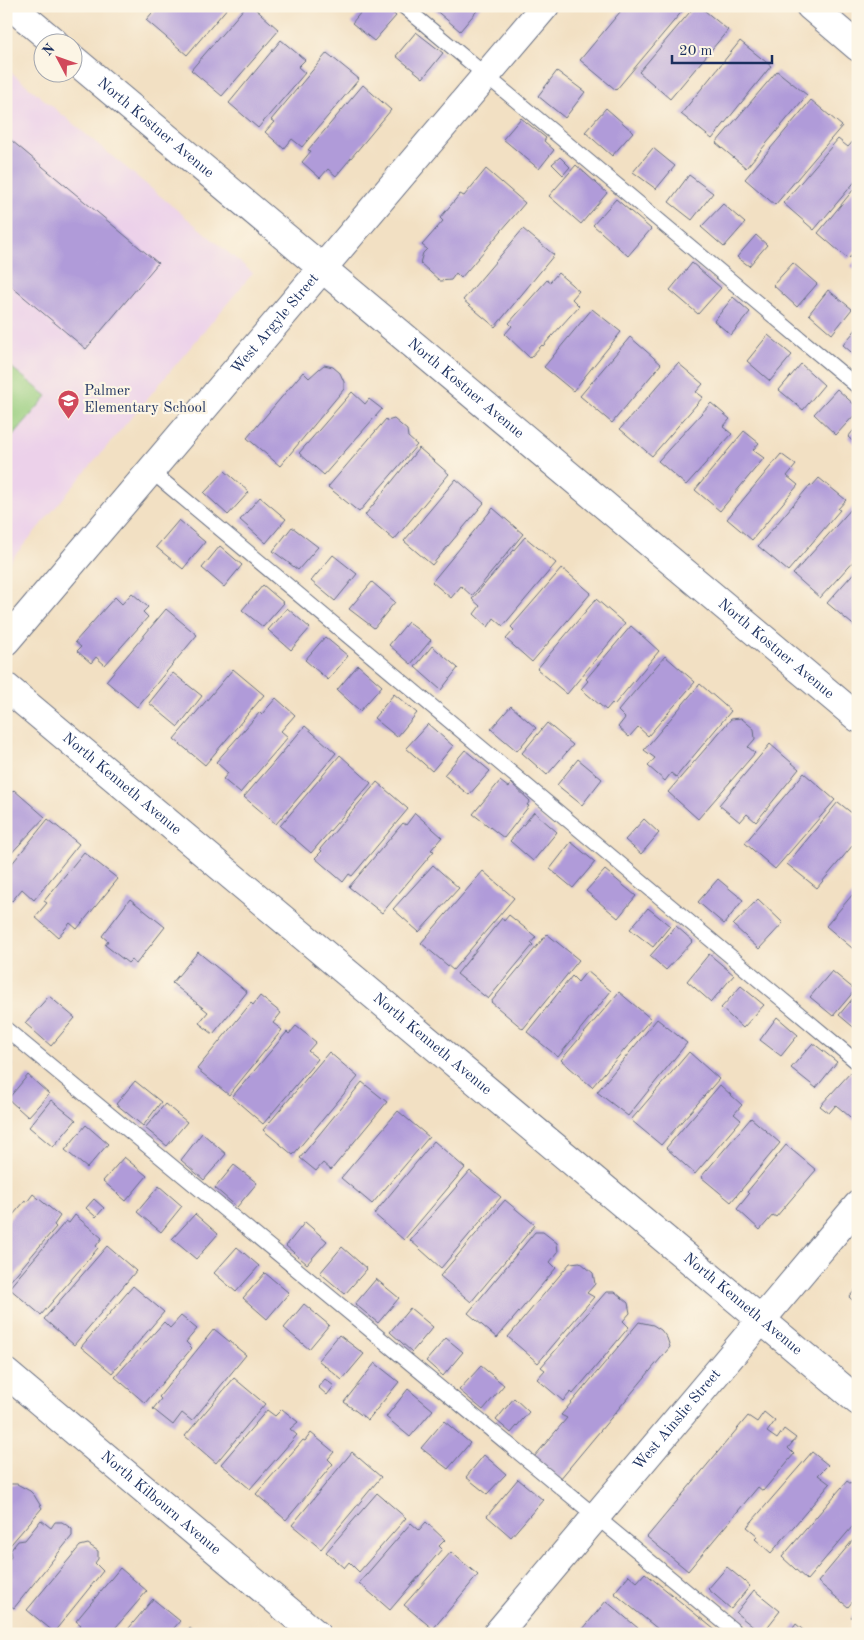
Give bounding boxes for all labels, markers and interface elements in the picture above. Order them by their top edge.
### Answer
north arrow [32,32,82,82]
scale bar [672,32,772,64]
text: N [40,41,58,59]
text: 20 m [679,44,713,59]
street label: North Kostner Avenue [95,75,216,181]
street label: West Argyle Street [229,271,322,377]
street label: North Kostner Avenue [405,336,527,441]
place label: Palmer Elementary School [84,384,206,416]
school or university icon: Palmer Elementary School [56,388,80,419]
street label: North Kostner Avenue [715,596,837,702]
street label: North Kenneth Avenue [60,730,184,838]
street label: North Kenneth Avenue [370,990,494,1098]
street label: North Kenneth Avenue [680,1250,805,1358]
street label: West Ainslie Street [631,1366,724,1473]
street label: North Kilbourn Avenue [98,1449,223,1558]

